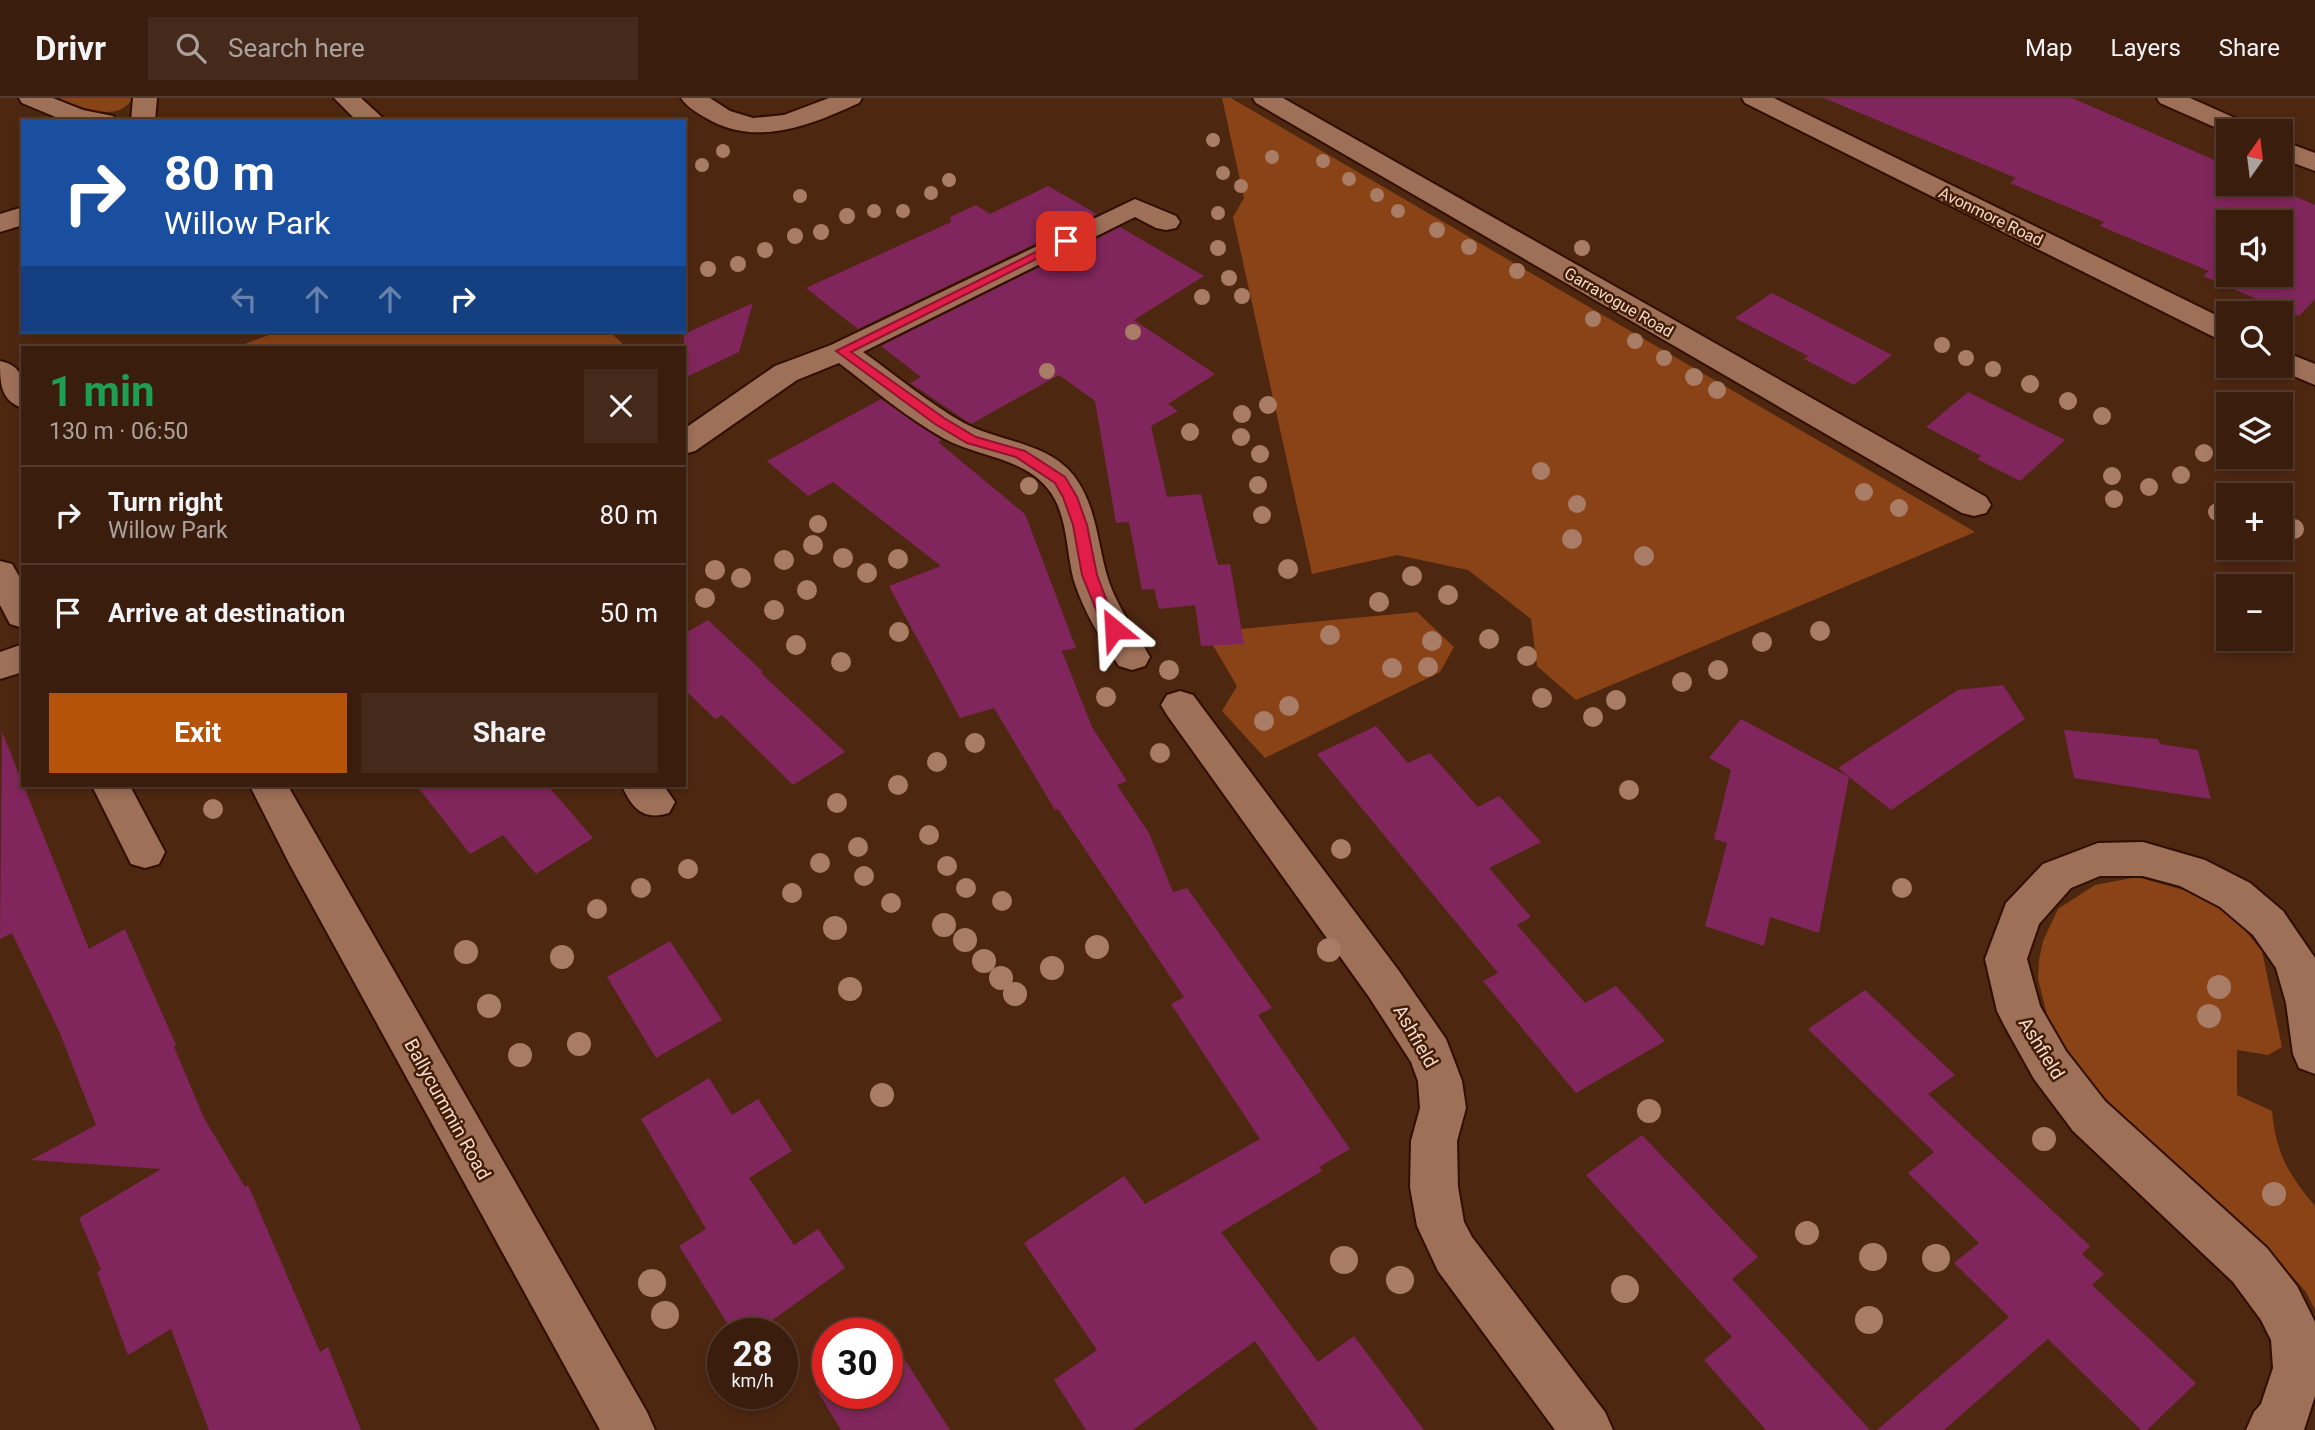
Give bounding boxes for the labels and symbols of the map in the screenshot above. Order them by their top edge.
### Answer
north arrow [2216,119,2292,196]
street label: Avonmore Road [1936,183,2046,250]
pin [1036,211,1096,271]
street label: Garravogue Road [1561,264,1677,341]
position arrow [1077,592,1151,666]
street label: Ashfield [1388,1001,1443,1072]
street label: Ashfield [2014,1013,2070,1083]
street label: Ballycummin Road [399,1035,496,1184]
speed limit sign: 30 [812,1318,903,1409]

